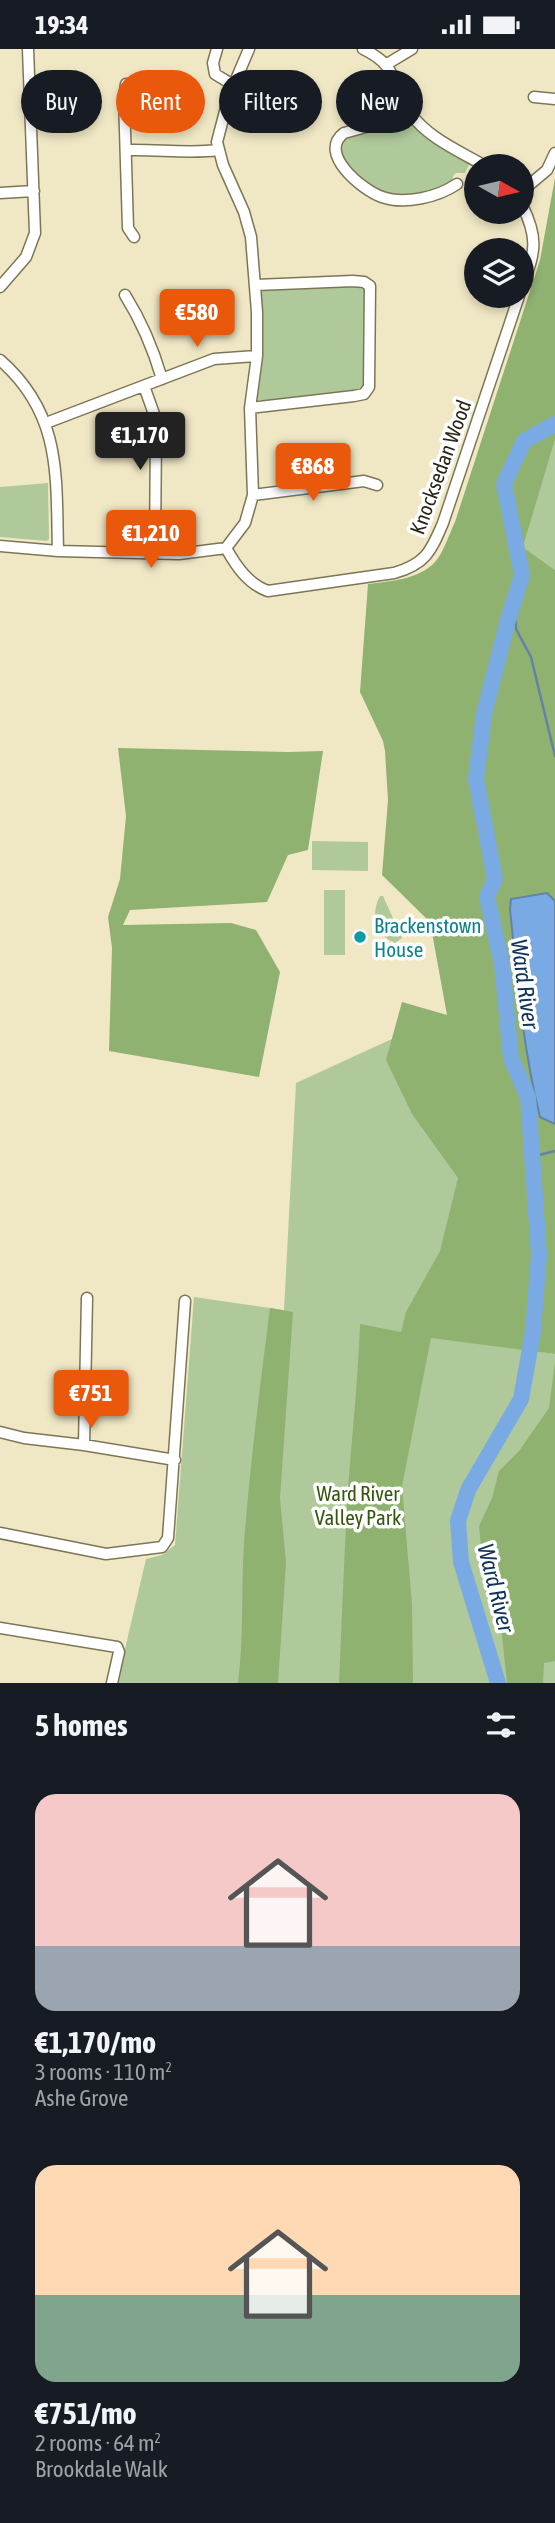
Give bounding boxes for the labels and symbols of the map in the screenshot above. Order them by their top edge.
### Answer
north arrow [464,154,534,224]
pin: €580 [156,289,238,349]
street label: Knocksedan Wood [405,397,475,537]
pin: €1,170 [83,413,197,472]
pin: €868 [272,443,354,503]
pin: €1,210 [94,511,208,570]
place label: Brackenstown House [374,913,481,961]
marker: Brackenstown House [352,929,368,945]
water label: Ward River [506,938,544,1032]
pin: €751 [50,1371,132,1430]
park label: Ward River Valley Park [315,1481,401,1529]
water label: Ward River [472,1541,520,1636]

